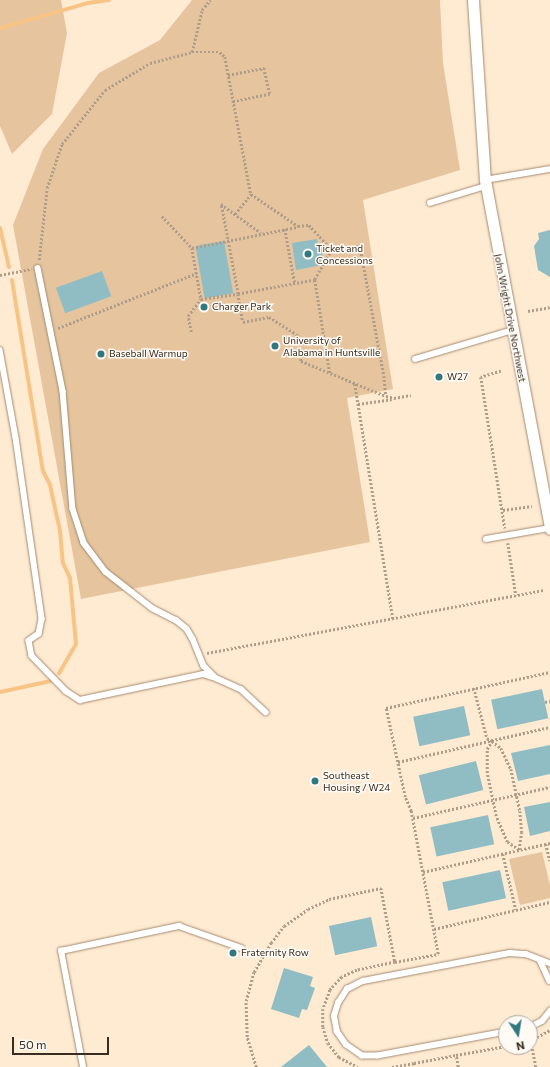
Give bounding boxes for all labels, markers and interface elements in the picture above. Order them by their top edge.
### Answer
place label: Ticket and Concessions [316,242,373,266]
marker: Ticket and Concessions [303,249,313,259]
street label: John Wright Drive Northwest [492,253,528,383]
place label: Charger Park [212,301,271,313]
marker: Charger Park [199,302,209,312]
place label: University of Alabama in Huntsville [283,334,380,358]
marker: University of Alabama in Huntsville [270,341,280,351]
place label: Baseball Warmup [109,348,188,360]
marker: Baseball Warmup [96,349,106,359]
place label: W27 [447,371,468,383]
marker: W27 [434,372,444,382]
place label: Southeast Housing / W24 [323,769,390,792]
marker: Southeast Housing / W24 [310,776,320,786]
place label: Fraternity Row [241,947,309,959]
marker: Fraternity Row [228,948,238,958]
north arrow [498,1015,538,1055]
scale bar [14,1029,111,1055]
text: 50 m [19,1037,47,1051]
text: N [515,1039,526,1053]

